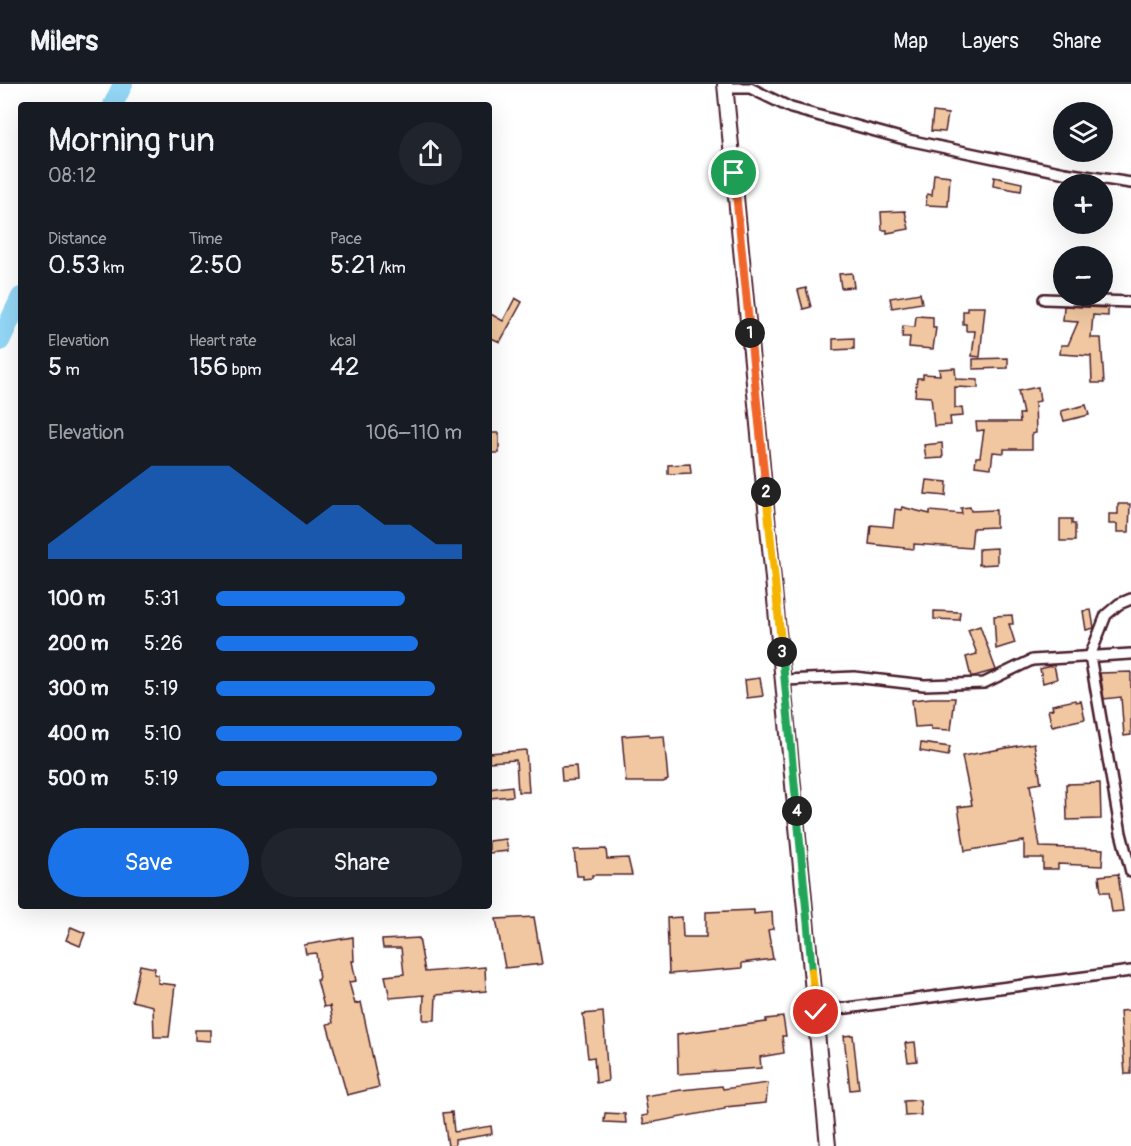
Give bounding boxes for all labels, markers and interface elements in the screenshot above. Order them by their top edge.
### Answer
text: Milers [30,24,98,59]
text: Map [893,28,928,55]
text: Layers [961,28,1019,55]
text: Share [1052,28,1101,55]
map controls [1053,102,1113,306]
button: layers [1053,102,1113,162]
text: Morning run [48,120,215,161]
button: share [399,122,462,185]
pin [708,147,759,198]
icon: arrive [717,156,750,189]
text: 08:12 [48,163,96,188]
button: + [1053,174,1113,234]
text: Distance [48,229,107,249]
text: Time [189,229,222,249]
text: Pace [330,229,362,249]
button: − [1053,246,1113,306]
text: 0.53 [48,249,100,281]
text: 2:50 [189,249,242,281]
text: 5:21 [330,249,376,281]
text: km [100,258,124,278]
text: /km [376,258,406,278]
pin: 1 [735,318,765,348]
text: 1 [747,323,753,343]
text: Elevation [48,331,109,351]
text: Heart rate [189,331,256,351]
text: kcal [330,331,356,351]
text: 5 [48,351,62,383]
text: 156 [189,351,228,383]
text: 42 [330,351,360,383]
text: m [62,360,80,380]
text: bpm [228,360,261,380]
text: Elevation [48,420,124,445]
text: 106–110 m [366,420,462,445]
pin: 2 [751,477,781,507]
text: 2 [762,482,770,502]
text: 100 m [48,586,105,611]
text: 5:31 [144,586,179,611]
text: 200 m [48,631,109,656]
text: 5:26 [144,631,183,656]
pin: 3 [767,637,797,667]
text: 3 [778,642,786,662]
text: 300 m [48,676,109,701]
text: 5:19 [144,676,178,701]
text: 400 m [48,721,109,746]
text: 5:10 [144,721,182,746]
text: 500 m [48,766,108,791]
text: 5:19 [144,766,178,791]
pin: 4 [782,796,812,826]
text: 4 [792,801,802,821]
button: Save [48,828,249,897]
button: Share [261,828,462,897]
pin [790,986,841,1037]
icon: check [799,995,832,1028]

